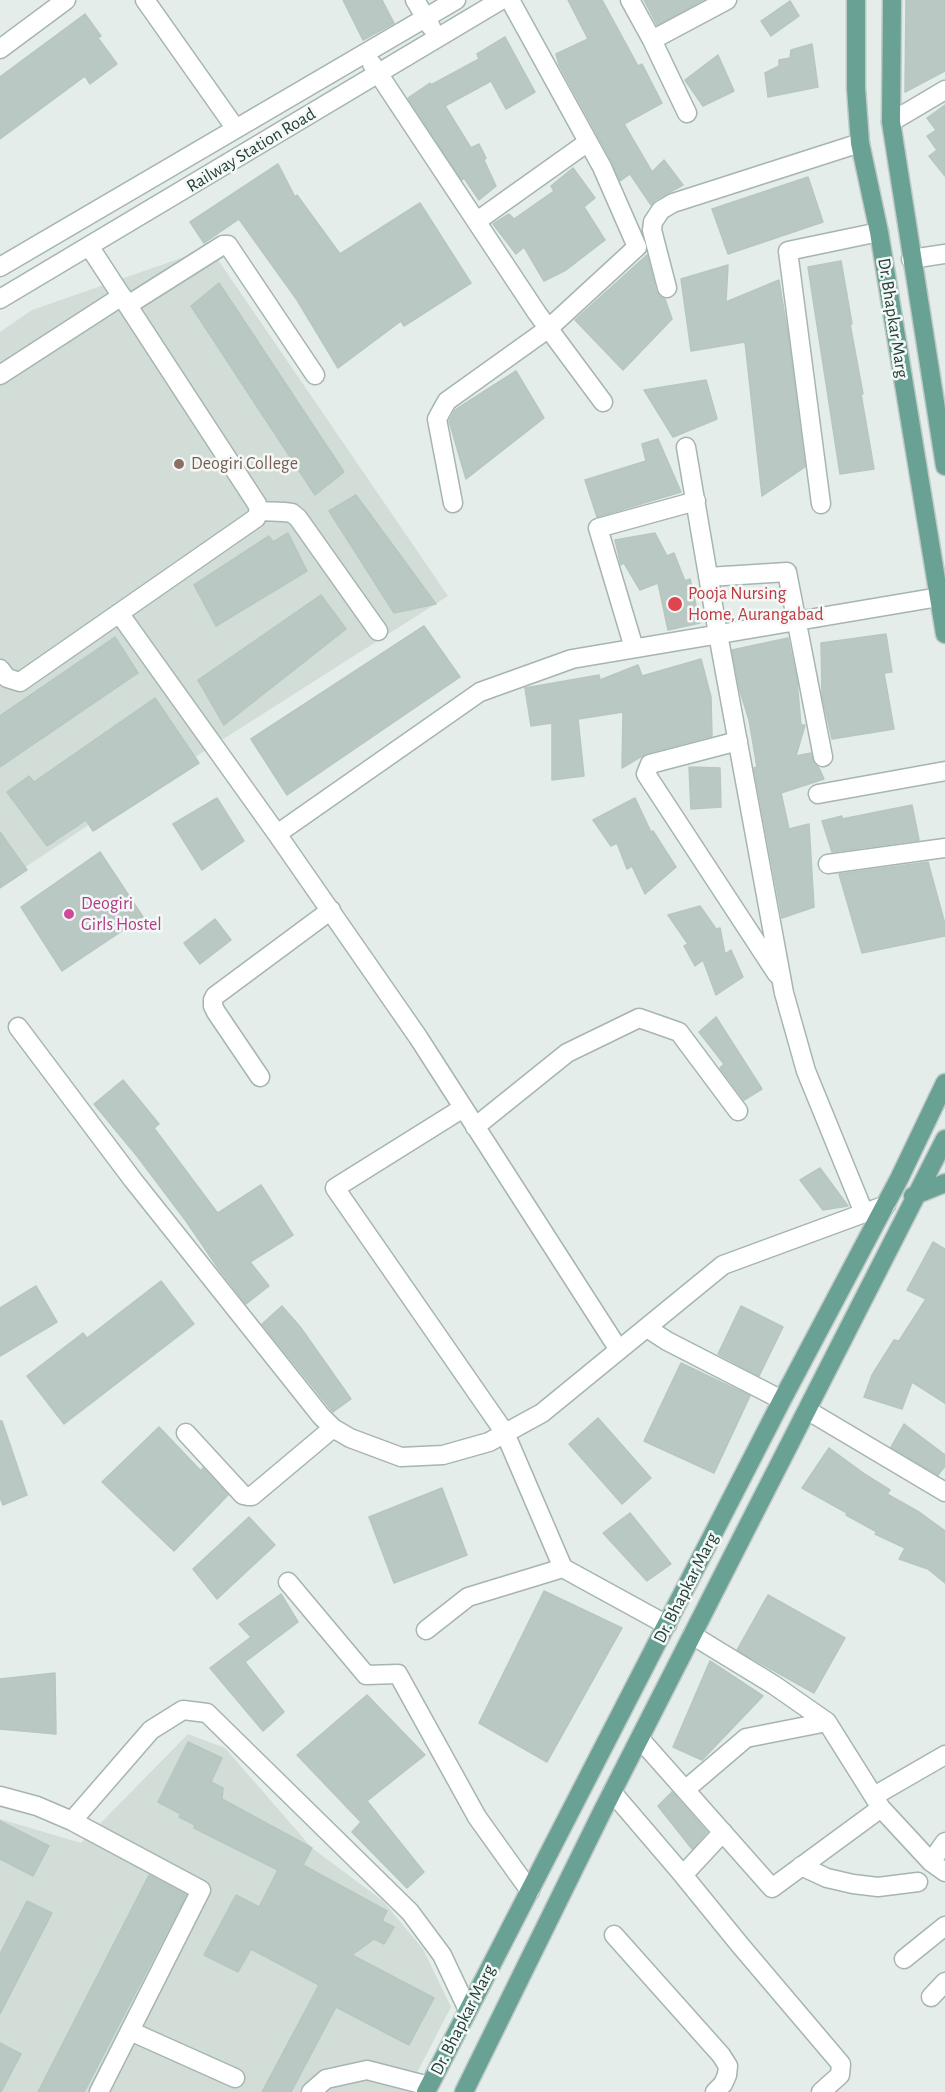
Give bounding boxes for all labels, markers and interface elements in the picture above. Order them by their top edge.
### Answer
street label: Railway Station Road [183,103,319,197]
street label: Dr. Bhapkar Marg [873,257,913,379]
place label: Deogiri College [191,453,298,475]
marker: Deogiri College [172,457,186,471]
place label: Pooja Nursing Home, Aurangabad [688,583,824,626]
marker: Pooja Nursing Home, Aurangabad [666,595,684,613]
place label: Deogiri Girls Hostel [81,893,162,936]
marker: Deogiri Girls Hostel [62,907,76,921]
street label: Dr. Bhapkar Marg [649,1529,723,1647]
street label: Dr. Bhapkar Marg [426,1961,500,2079]

